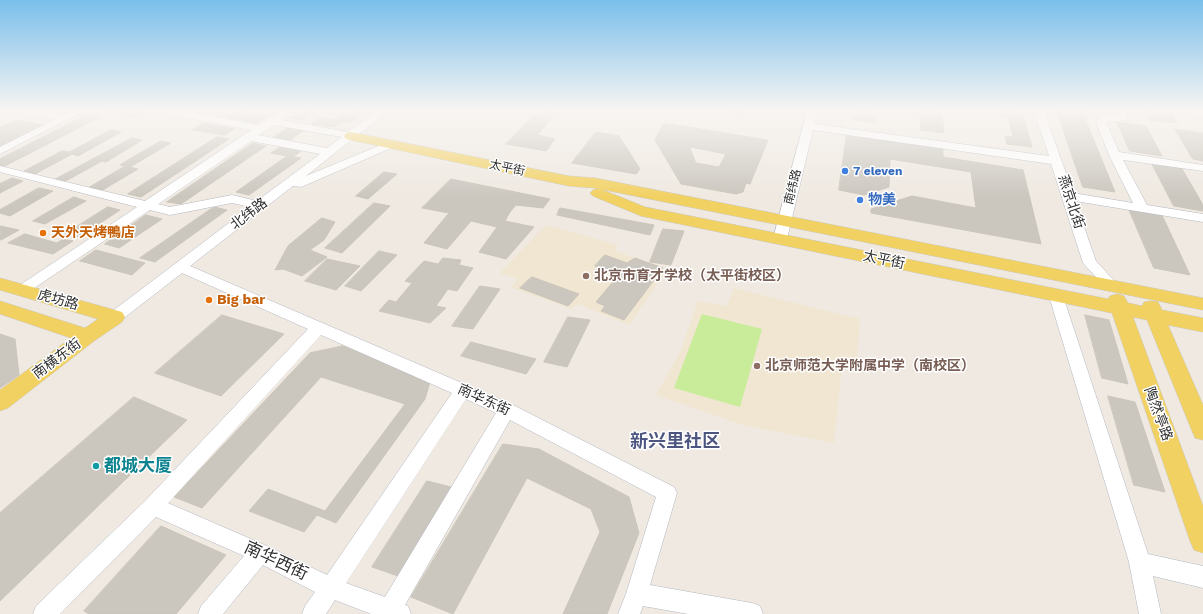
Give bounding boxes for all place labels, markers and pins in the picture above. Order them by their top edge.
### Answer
place label: 7 eleven [853,164,902,178]
marker: 7 eleven [840,166,850,176]
place label: 物美 [868,192,896,208]
marker: 物美 [855,195,865,205]
place label: 天外天烤鴨店 [51,225,135,241]
marker: 天外天烤鴨店 [38,228,48,238]
place label: 北京市育才学校（太平街校区） [594,268,790,284]
marker: 北京市育才学校（太平街校区） [581,271,591,281]
place label: Big bar [217,292,265,308]
marker: Big bar [204,295,214,305]
place label: 北京师范大学附属中学（南校区） [765,358,975,374]
marker: 北京师范大学附属中学（南校区） [752,361,762,371]
place label: 都城大厦 [104,456,172,476]
marker: 都城大厦 [91,461,101,471]

